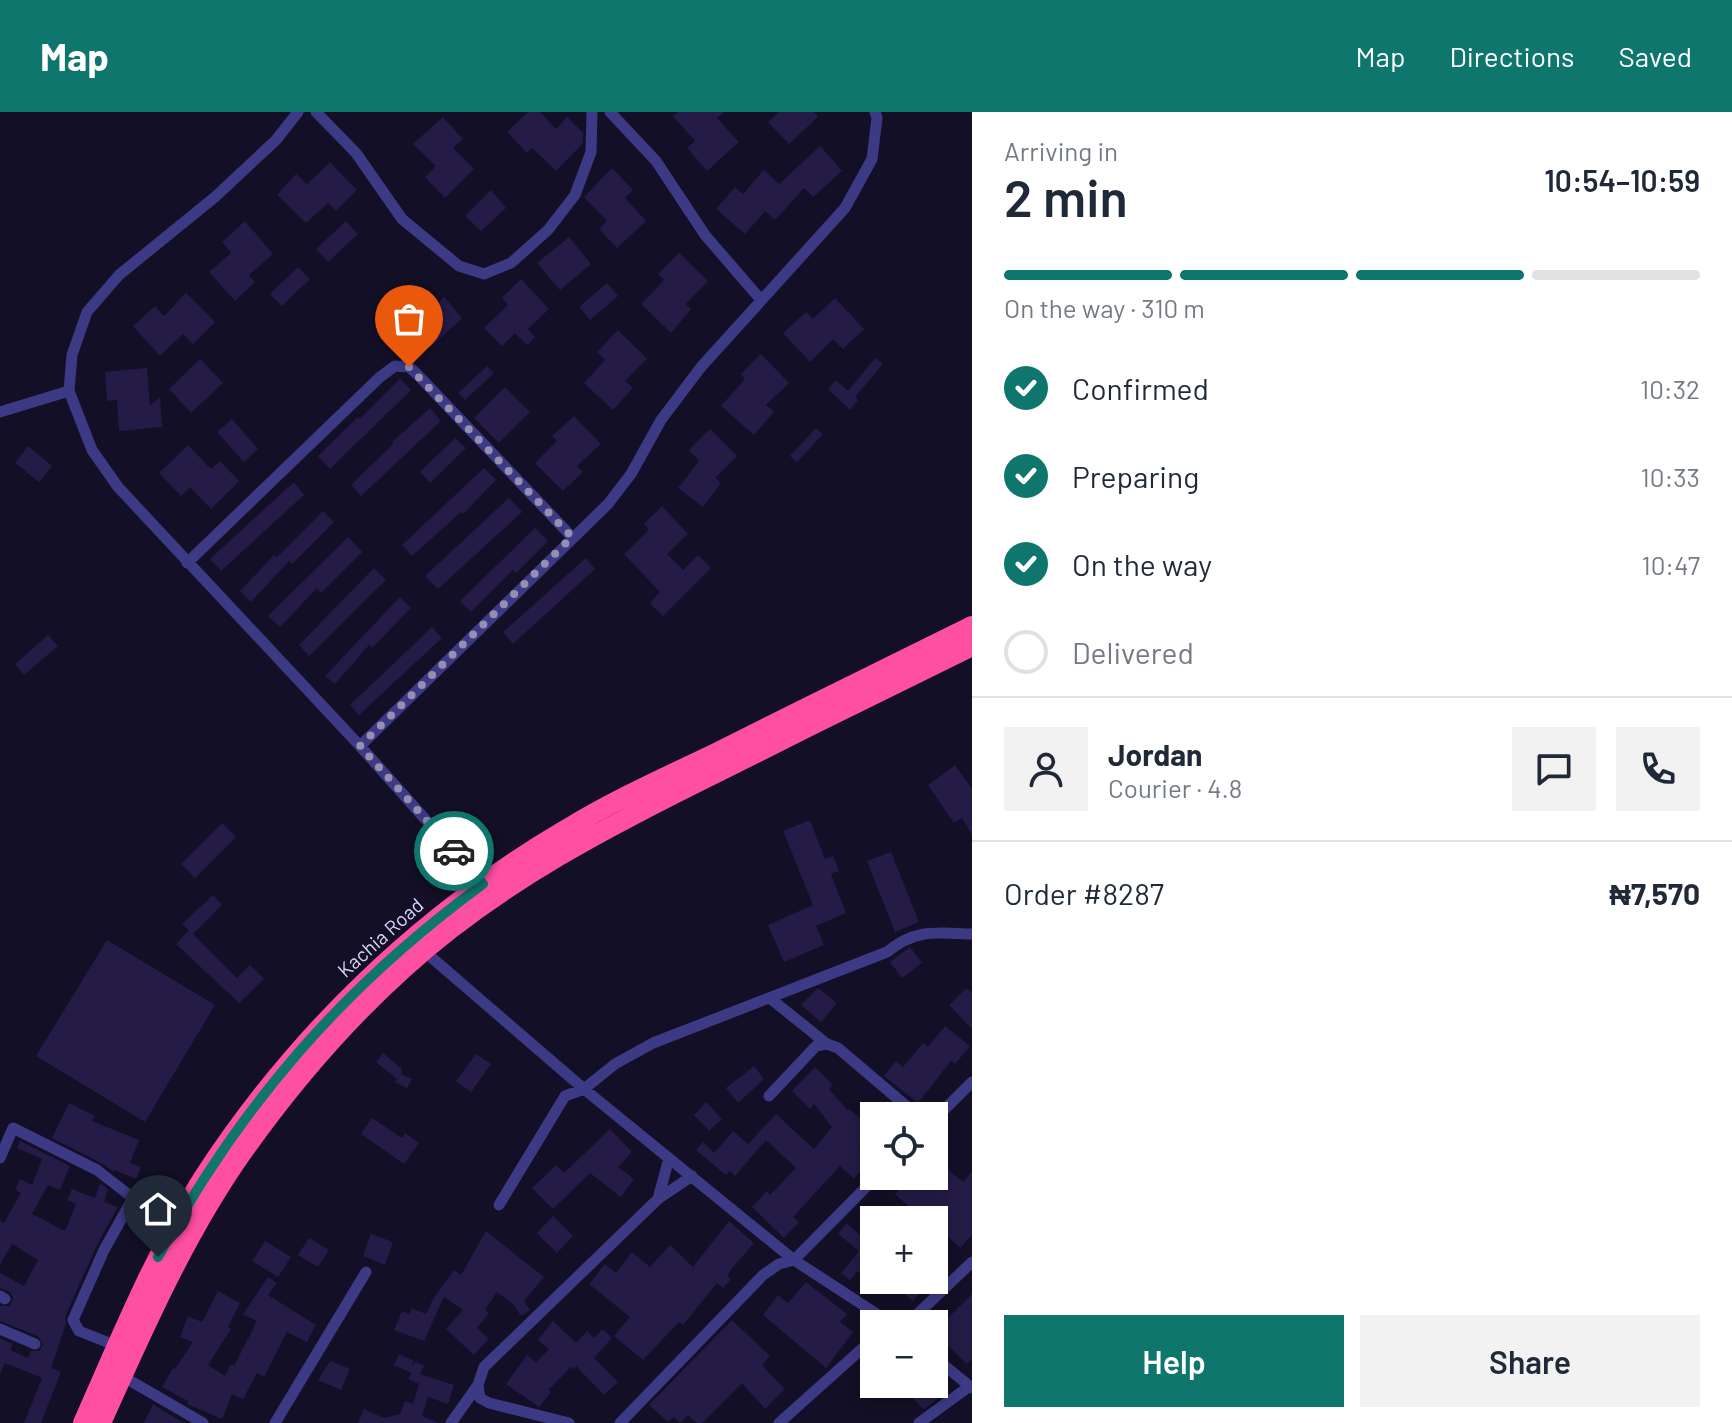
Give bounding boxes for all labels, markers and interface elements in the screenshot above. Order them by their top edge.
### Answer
text: Map [40,33,109,79]
text: Map [1356,39,1405,73]
text: Directions [1449,39,1575,73]
text: Saved [1619,39,1692,73]
text: Arriving in [1004,135,1118,166]
text: 10:54–10:59 [1544,162,1700,198]
text: 2 min [1004,165,1128,227]
pin [375,285,443,367]
text: On the way · 310 m [1004,292,1205,323]
icon: bag [387,297,431,341]
icon: check [1004,366,1048,410]
text: Confirmed [1072,370,1209,406]
text: 10:32 [1640,373,1700,404]
icon: check [1004,454,1048,498]
text: Preparing [1072,458,1199,494]
text: 10:33 [1641,461,1700,492]
icon: check [1004,542,1048,586]
text: On the way [1072,546,1212,582]
text: 10:47 [1642,549,1700,580]
text: Delivered [1072,634,1194,670]
button: person [1004,727,1088,811]
button: chat [1512,727,1596,811]
button: phone [1616,727,1700,811]
text: Jordan [1108,736,1203,772]
text: Courier · 4.8 [1108,772,1242,803]
courier [414,811,494,891]
icon: car [432,829,476,873]
text: Order #8287 [1004,875,1164,911]
text: ₦7,570 [1609,875,1700,911]
street label: Kachia Road [332,892,428,982]
map controls [860,1102,948,1398]
button: locate [860,1102,948,1190]
pin [124,1175,192,1257]
icon: home [136,1187,180,1231]
button: + [860,1206,948,1294]
button: − [860,1310,948,1398]
button: Help [1004,1315,1344,1407]
button: Share [1360,1315,1700,1407]

